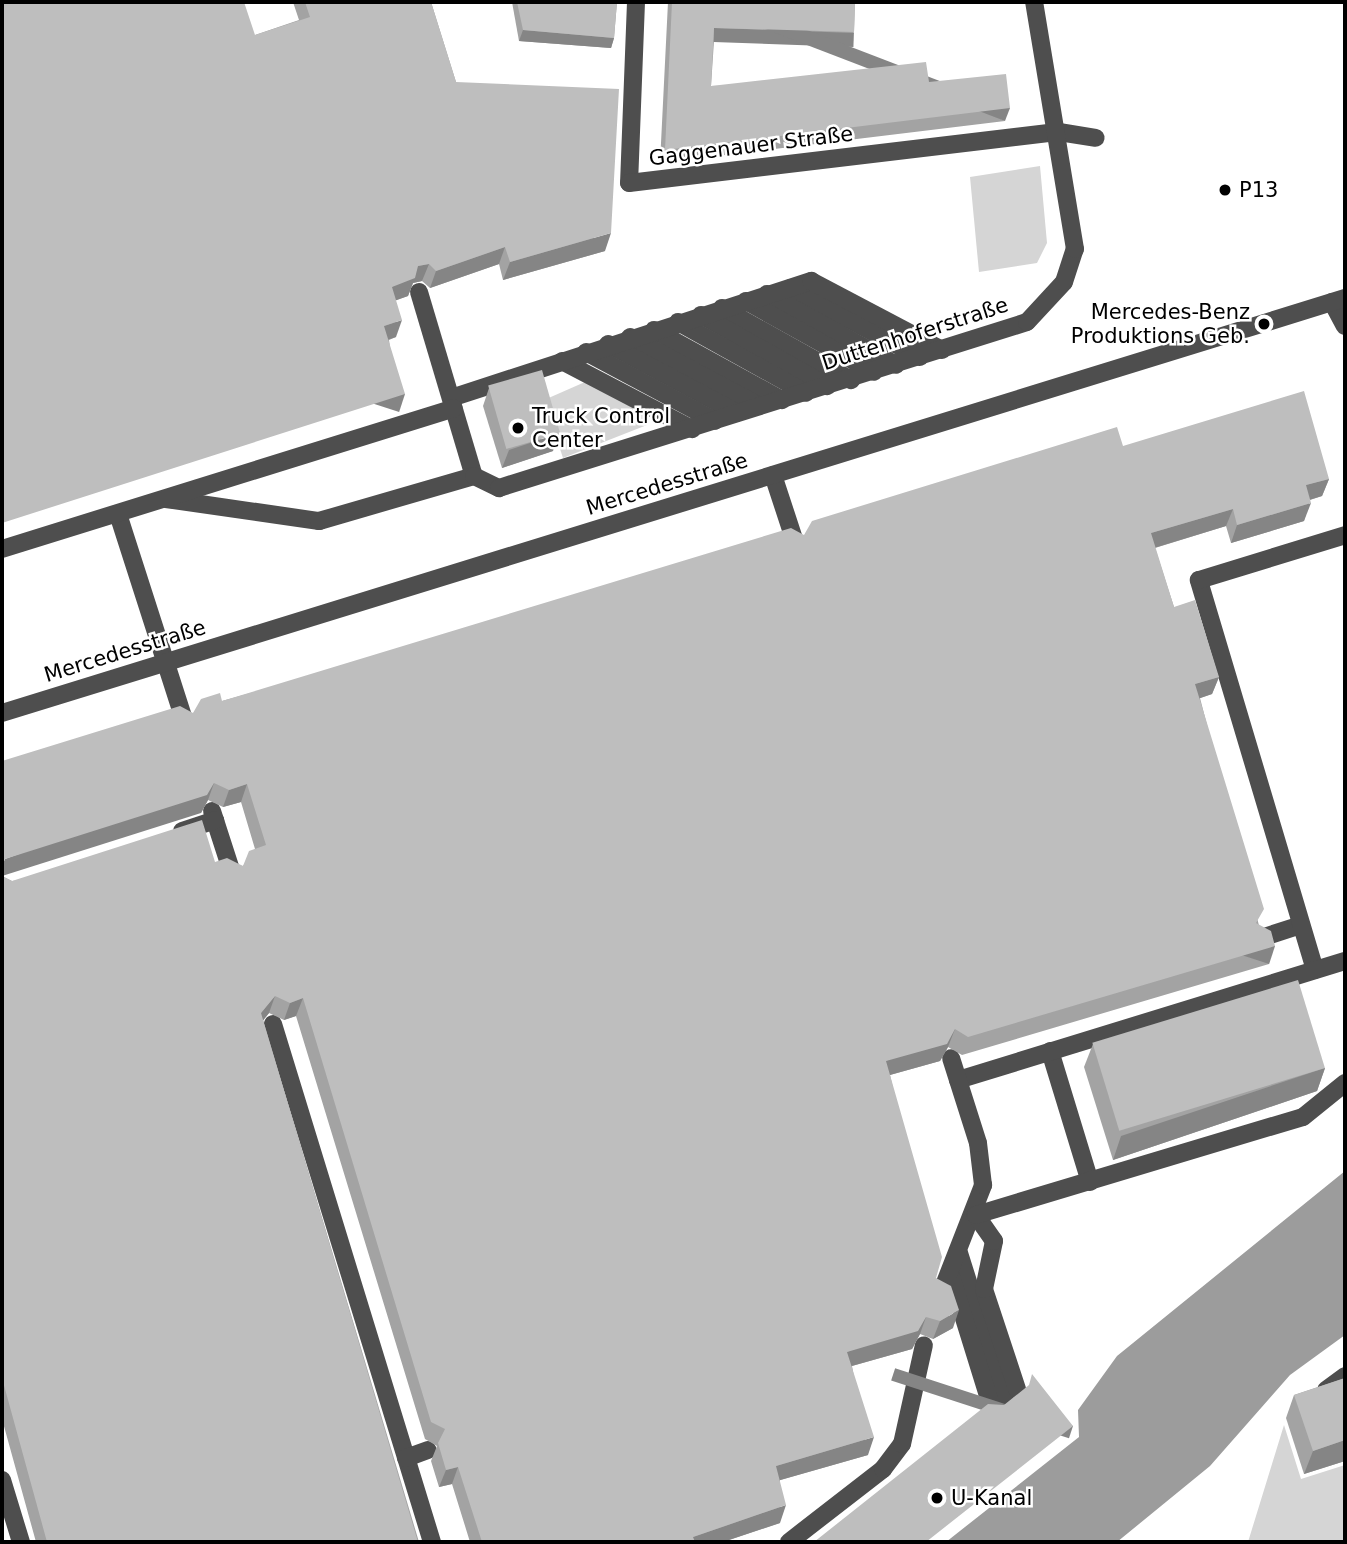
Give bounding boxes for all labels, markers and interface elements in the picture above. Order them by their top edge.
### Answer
street label: Gaggenauer Straße [647,121,855,171]
place label: P13 [1239,177,1278,203]
marker: P13 [1217,182,1233,198]
street label: Duttenhoferstraße [819,292,1011,376]
place label: Mercedes-Benz Produktions Geb. [1071,299,1250,349]
marker: Mercedes-Benz Produktions Geb. [1256,316,1272,332]
place label: Truck Control Center [532,403,670,453]
marker: Truck Control Center [510,420,526,436]
street label: Mercedesstraße [583,447,751,521]
street label: Mercedesstraße [41,614,209,688]
place label: U-Kanal [951,1485,1032,1511]
marker: U-Kanal [929,1490,945,1506]

